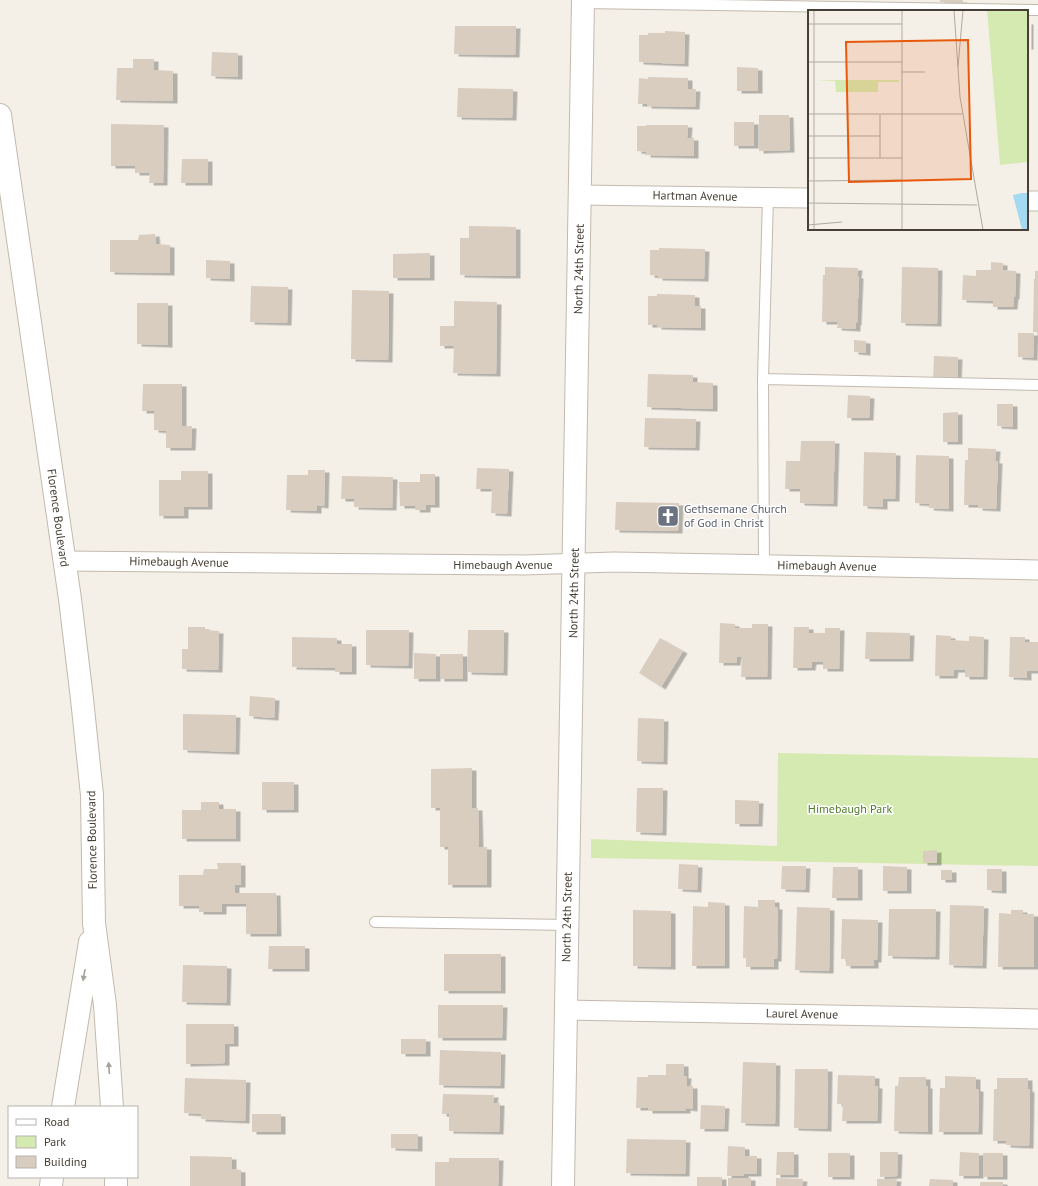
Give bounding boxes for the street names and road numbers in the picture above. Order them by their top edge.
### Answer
street label: Hartman Avenue [652,187,738,204]
street label: North 24th Street [570,224,587,314]
street label: Florence Boulevard [44,468,73,568]
street label: North 24th Street [565,548,582,638]
street label: Himebaugh Avenue [129,553,229,570]
street label: Himebaugh Avenue [453,557,553,572]
street label: Himebaugh Avenue [777,557,877,574]
street label: Florence Boulevard [83,790,100,890]
street label: North 24th Street [558,872,575,962]
street label: Laurel Avenue [766,1005,838,1022]

